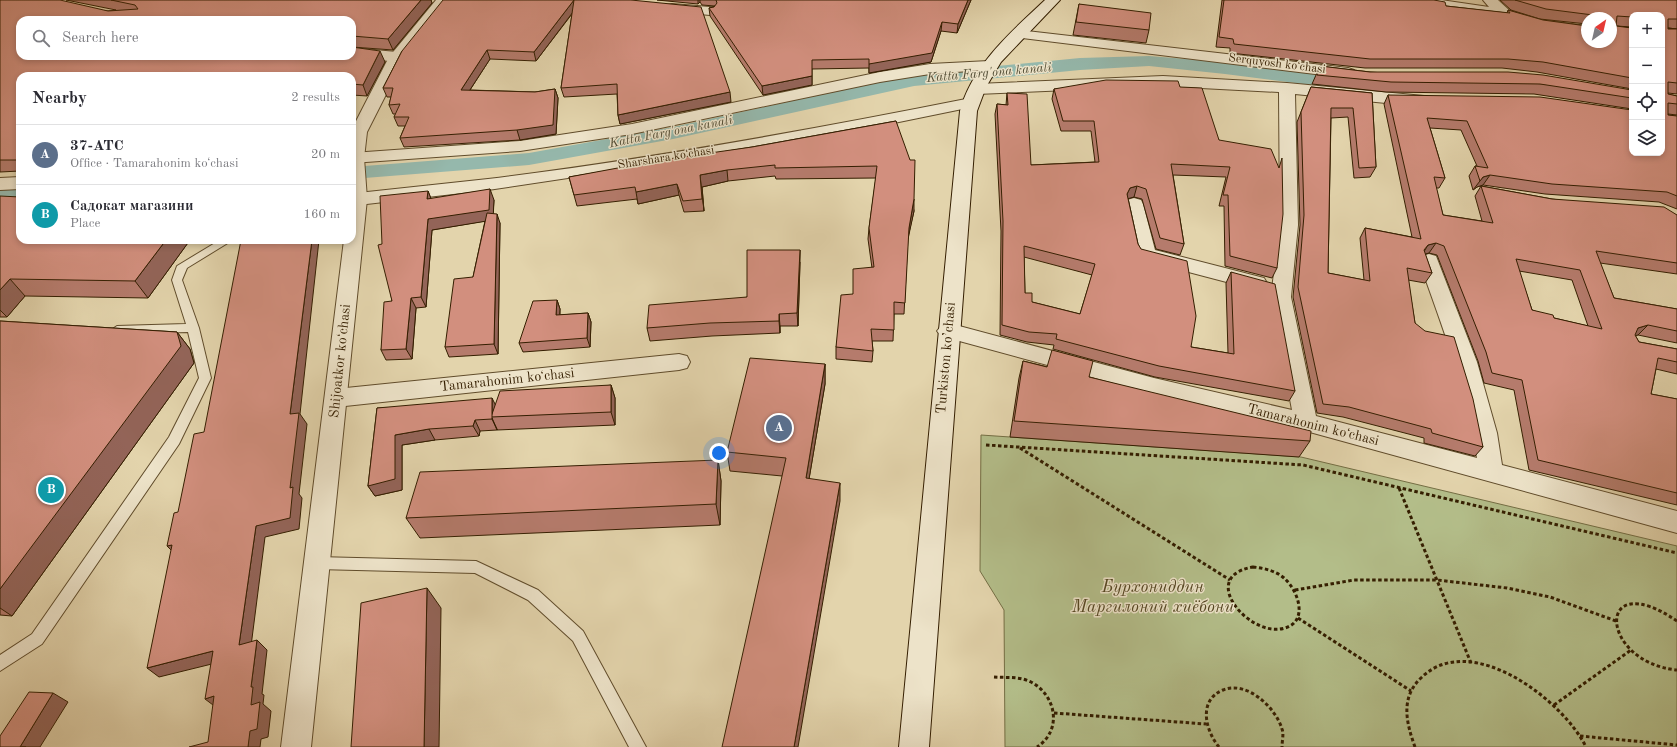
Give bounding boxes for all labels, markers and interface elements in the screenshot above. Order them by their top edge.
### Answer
north arrow [1581,12,1617,48]
map controls [1629,12,1665,156]
button: + [1629,12,1665,48]
search box [16,16,356,60]
icon: search [30,27,52,49]
text: Search here [62,31,139,46]
button: − [1629,48,1665,84]
street label: Serquyosh koʻchasi [1228,51,1326,76]
water label: Katta Farg'ona kanali [925,61,1053,85]
button: locate [1629,84,1665,120]
text: Nearby [32,90,87,107]
text: 2 results [291,91,340,104]
water label: Katta Farg'ona kanali [607,114,735,151]
button: layers [1629,120,1665,156]
text: 37-АТС [70,139,124,154]
street label: Sharshara koʻchasi [617,143,715,172]
text: A [40,148,50,161]
text: 20 m [311,148,340,161]
text: Office · Tamarahonim koʻchasi [70,157,239,170]
text: Садокат магазини [70,199,193,214]
text: B [40,208,50,221]
text: 160 m [303,208,340,221]
text: Place [70,217,100,230]
street label: Turkiston ko’chasi [934,301,958,415]
street label: Shijoatkor koʻchasi [326,303,353,419]
street label: Tamarahonim koʻchasi [439,365,575,394]
street label: Tamarahonim koʻchasi [1246,401,1381,448]
pin: A [766,413,792,443]
your location [709,443,729,463]
pin: B [38,475,64,505]
park label: Бурхониддин Маргилоний хиёбони [1071,579,1234,616]

